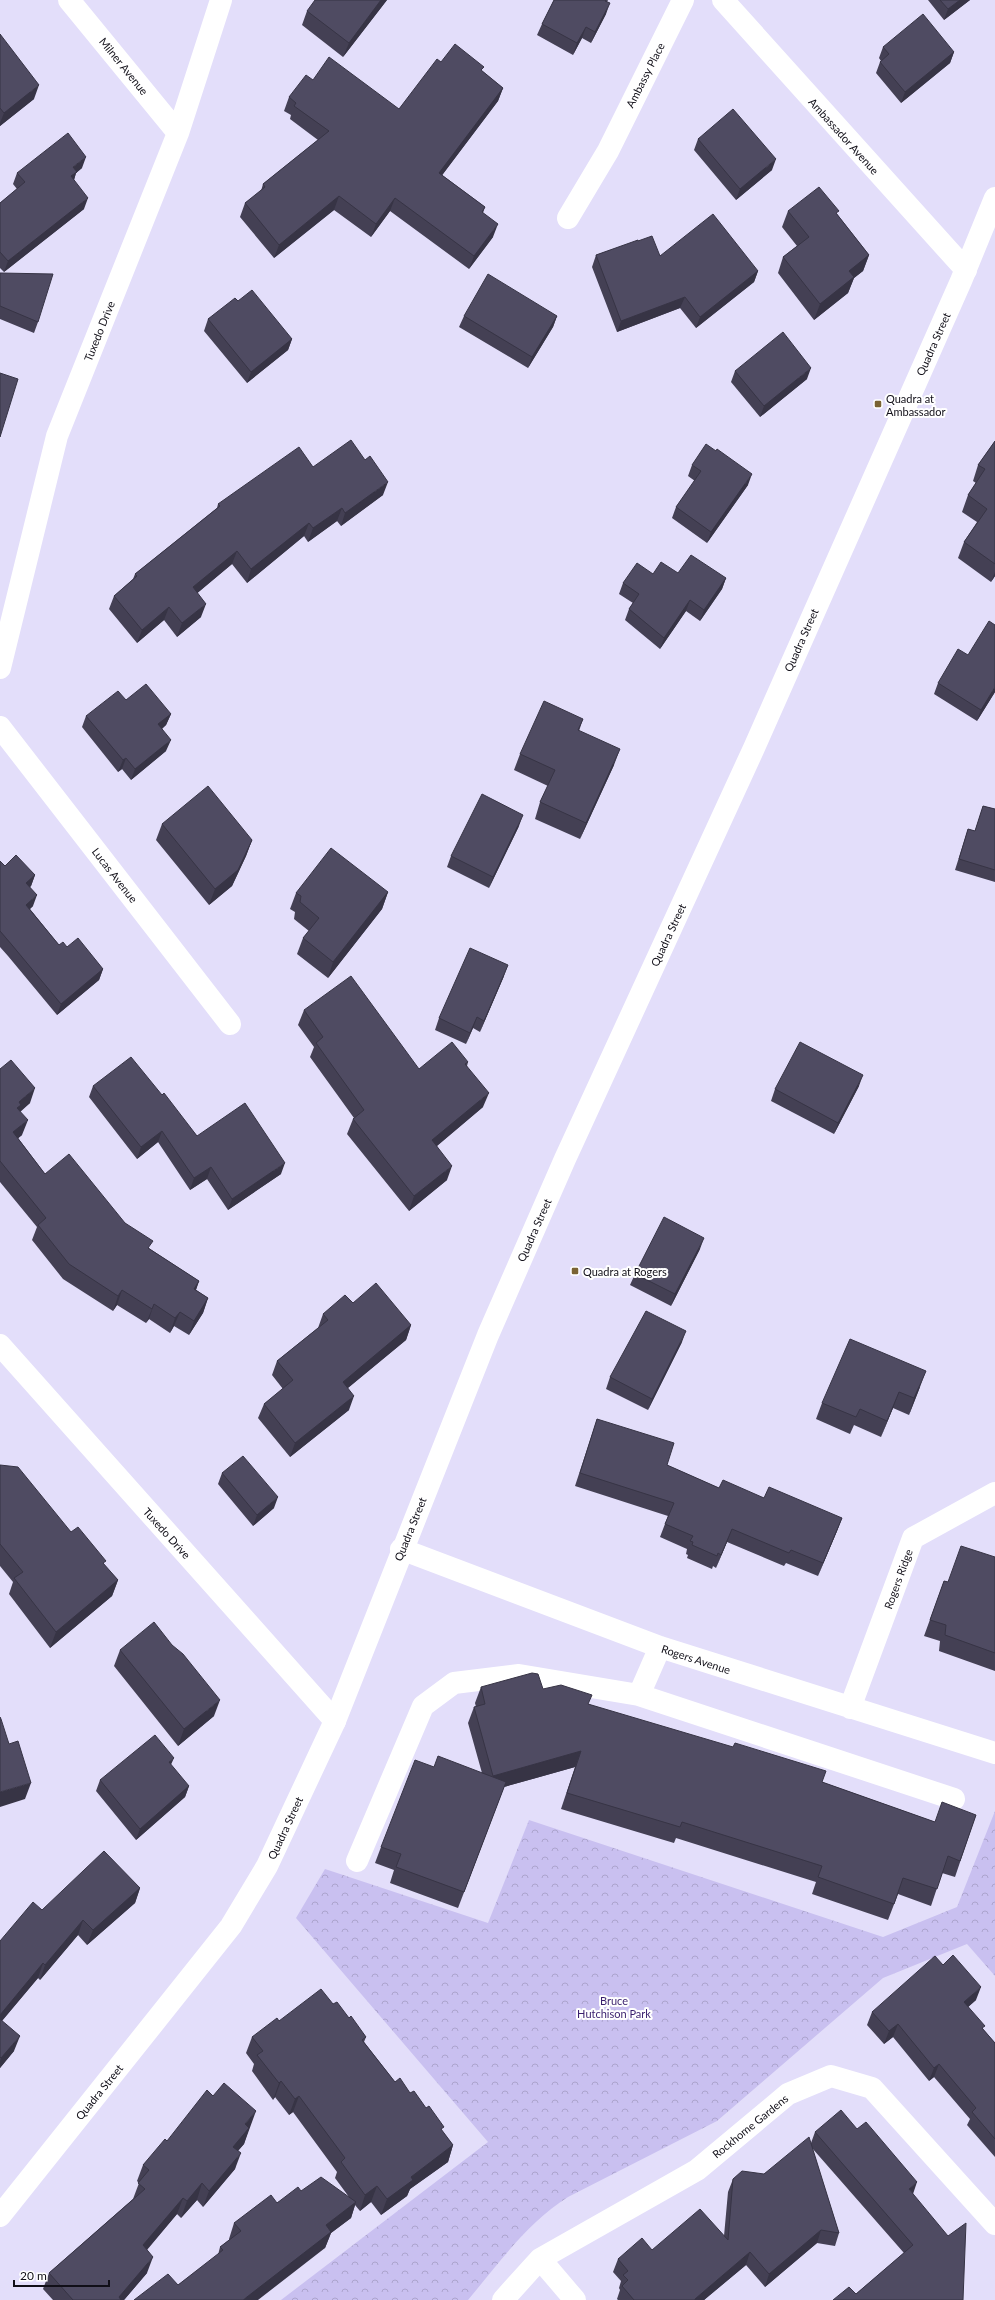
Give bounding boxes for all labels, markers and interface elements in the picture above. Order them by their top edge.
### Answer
street label: Milner Avenue [97,35,151,97]
street label: Ambassy Place [623,40,667,110]
street label: Ambassador Avenue [806,95,882,177]
street label: Tuxedo Drive [81,299,117,363]
street label: Quadra Street [913,310,953,378]
place label: Quadra at Ambassador [886,392,946,418]
marker: Quadra at Ambassador [873,399,883,409]
street label: Quadra Street [781,606,821,674]
street label: Lucas Avenue [90,845,140,905]
street label: Quadra Street [648,902,688,968]
street label: Quadra Street [514,1196,554,1264]
place label: Quadra at Rogers [583,1265,667,1278]
marker: Quadra at Rogers [570,1266,580,1276]
street label: Quadra Street [391,1495,429,1563]
street label: Tuxedo Drive [141,1505,193,1561]
street label: Rogers Ridge [881,1547,915,1611]
street label: Rogers Avenue [660,1642,732,1676]
street label: Quadra Street [265,1795,305,1861]
park label: Bruce Hutchison Park [577,1994,651,2020]
street label: Quadra Street [73,2062,125,2122]
street label: Rockhome Gardens [709,2091,791,2161]
scale bar [14,2262,109,2288]
text: 20 m [20,2268,47,2283]

